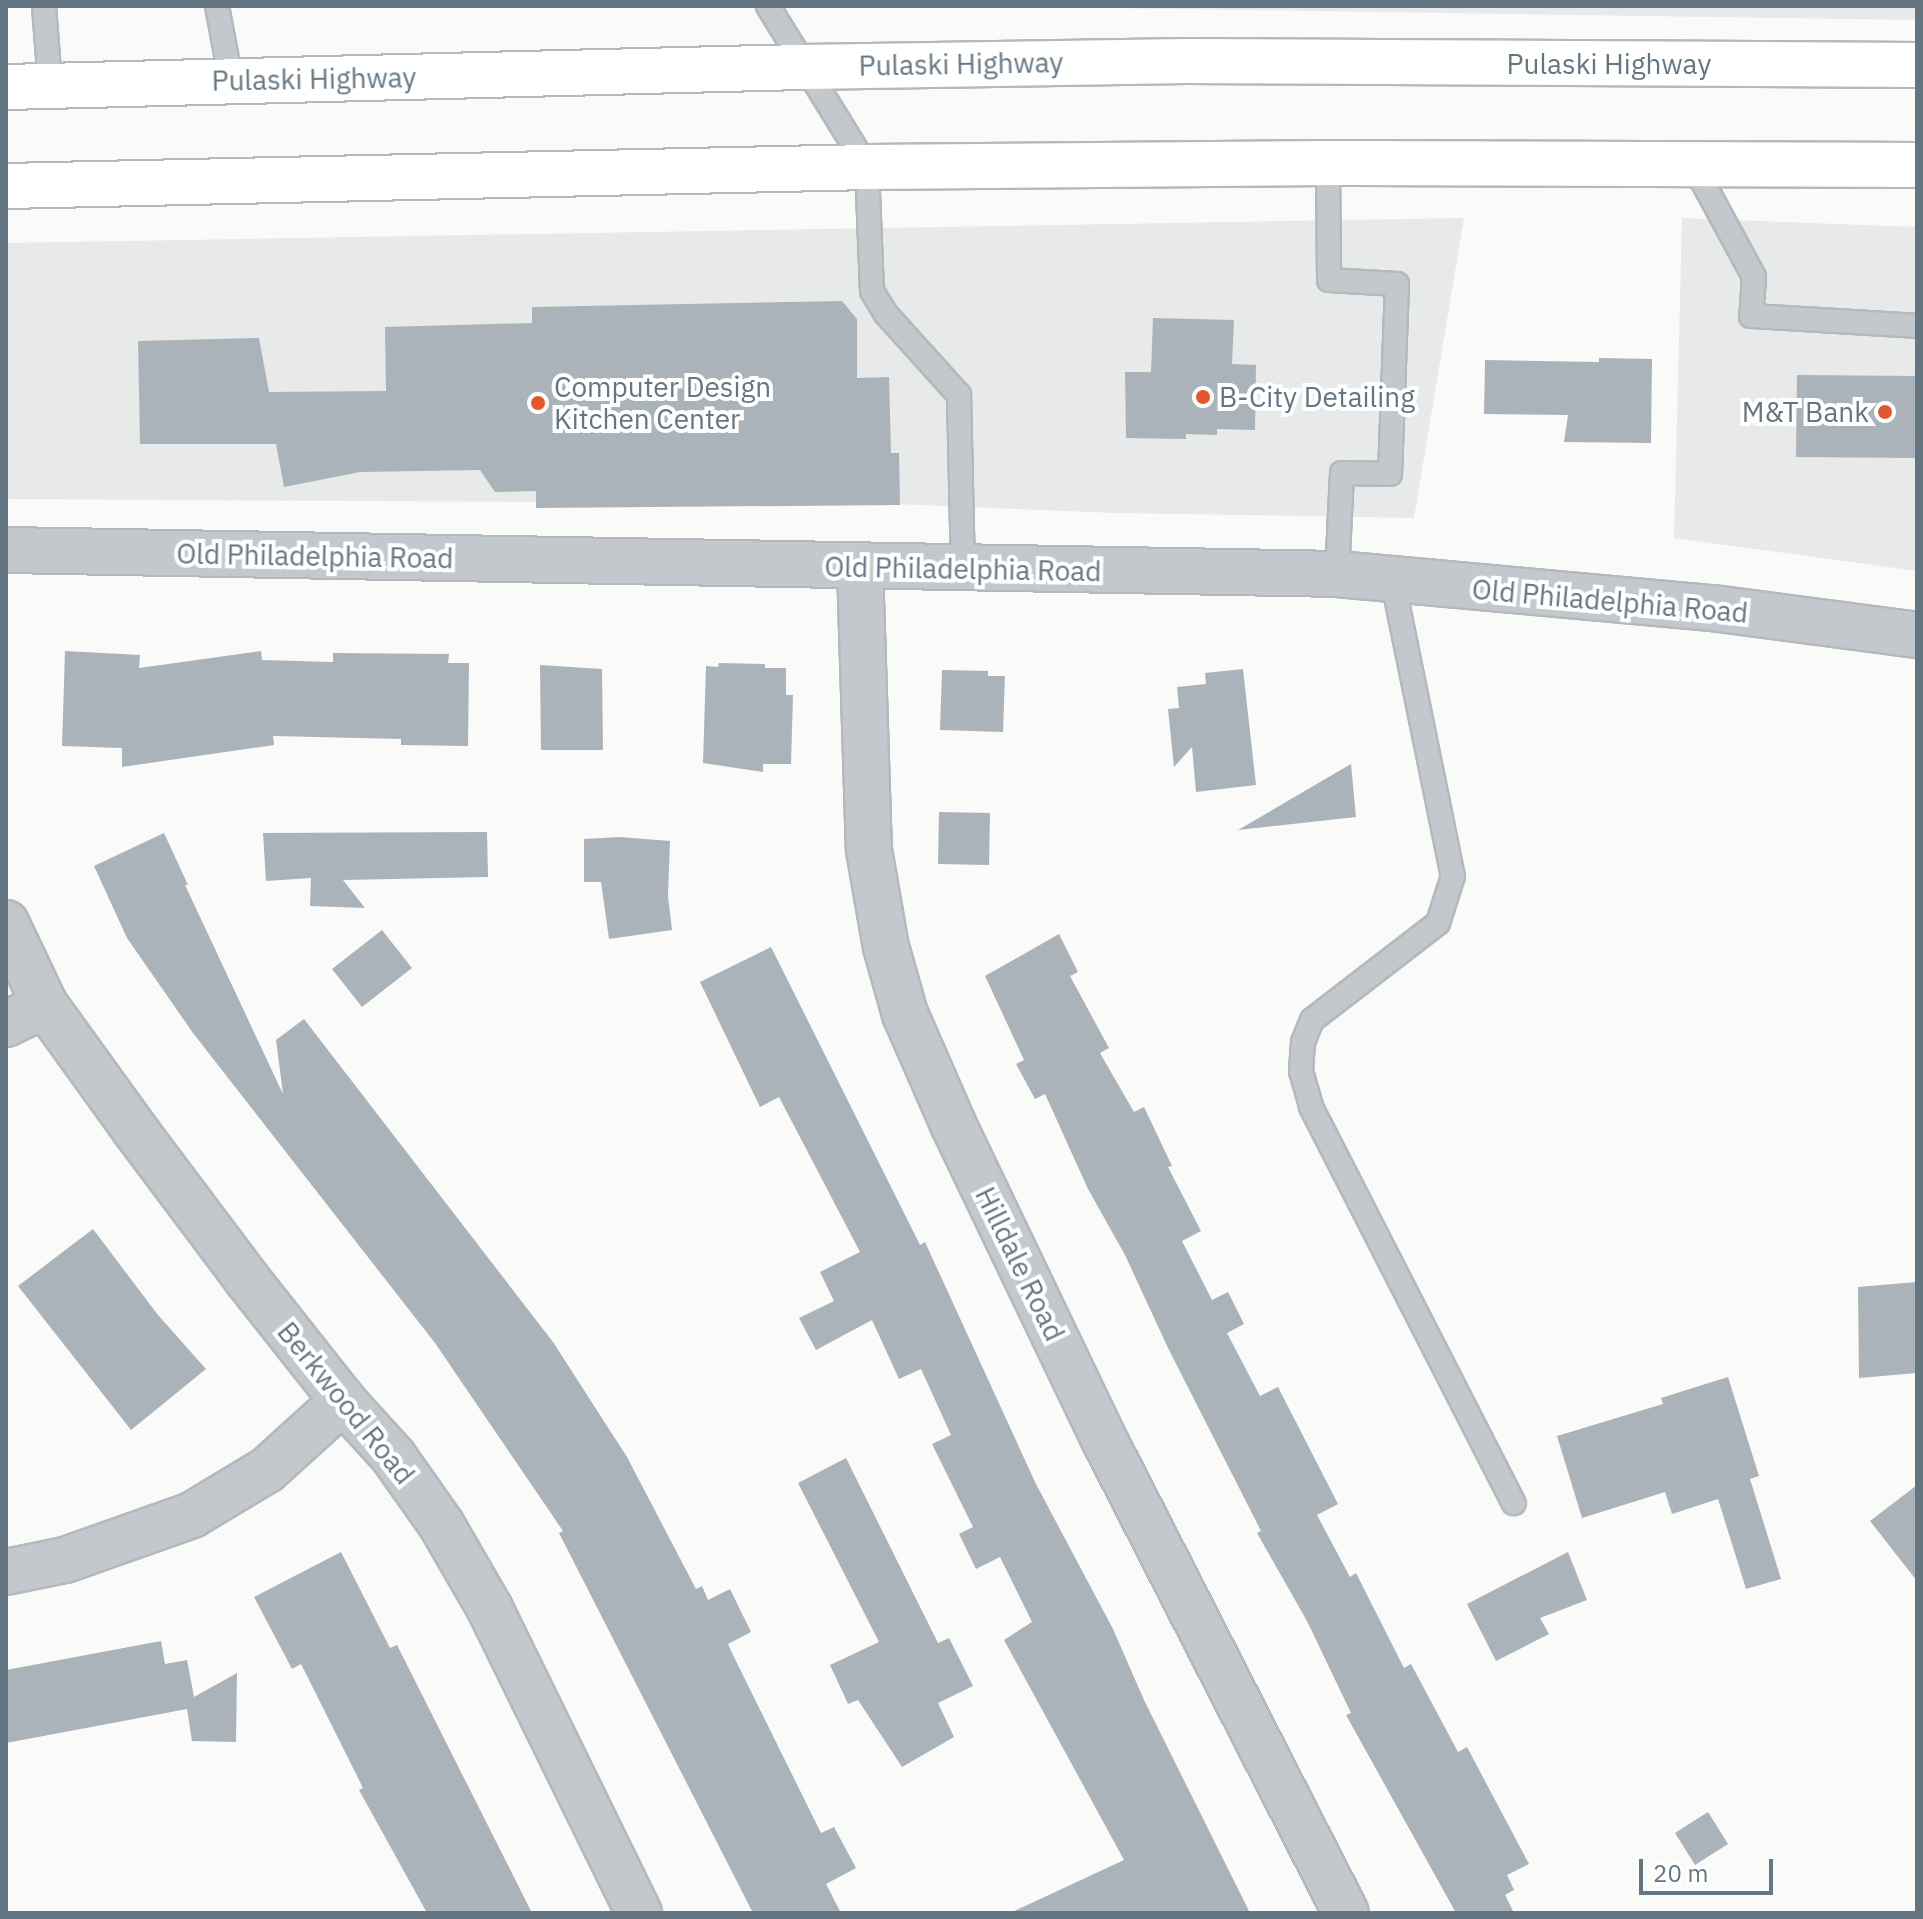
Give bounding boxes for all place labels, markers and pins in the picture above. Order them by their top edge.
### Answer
place label: Computer Design Kitchen Center [554,370,771,436]
place label: B-City Detailing [1219,380,1415,414]
marker: B-City Detailing [1194,388,1212,406]
marker: Computer Design Kitchen Center [529,394,547,412]
place label: M&T Bank [1742,395,1869,429]
marker: M&T Bank [1876,403,1894,421]

